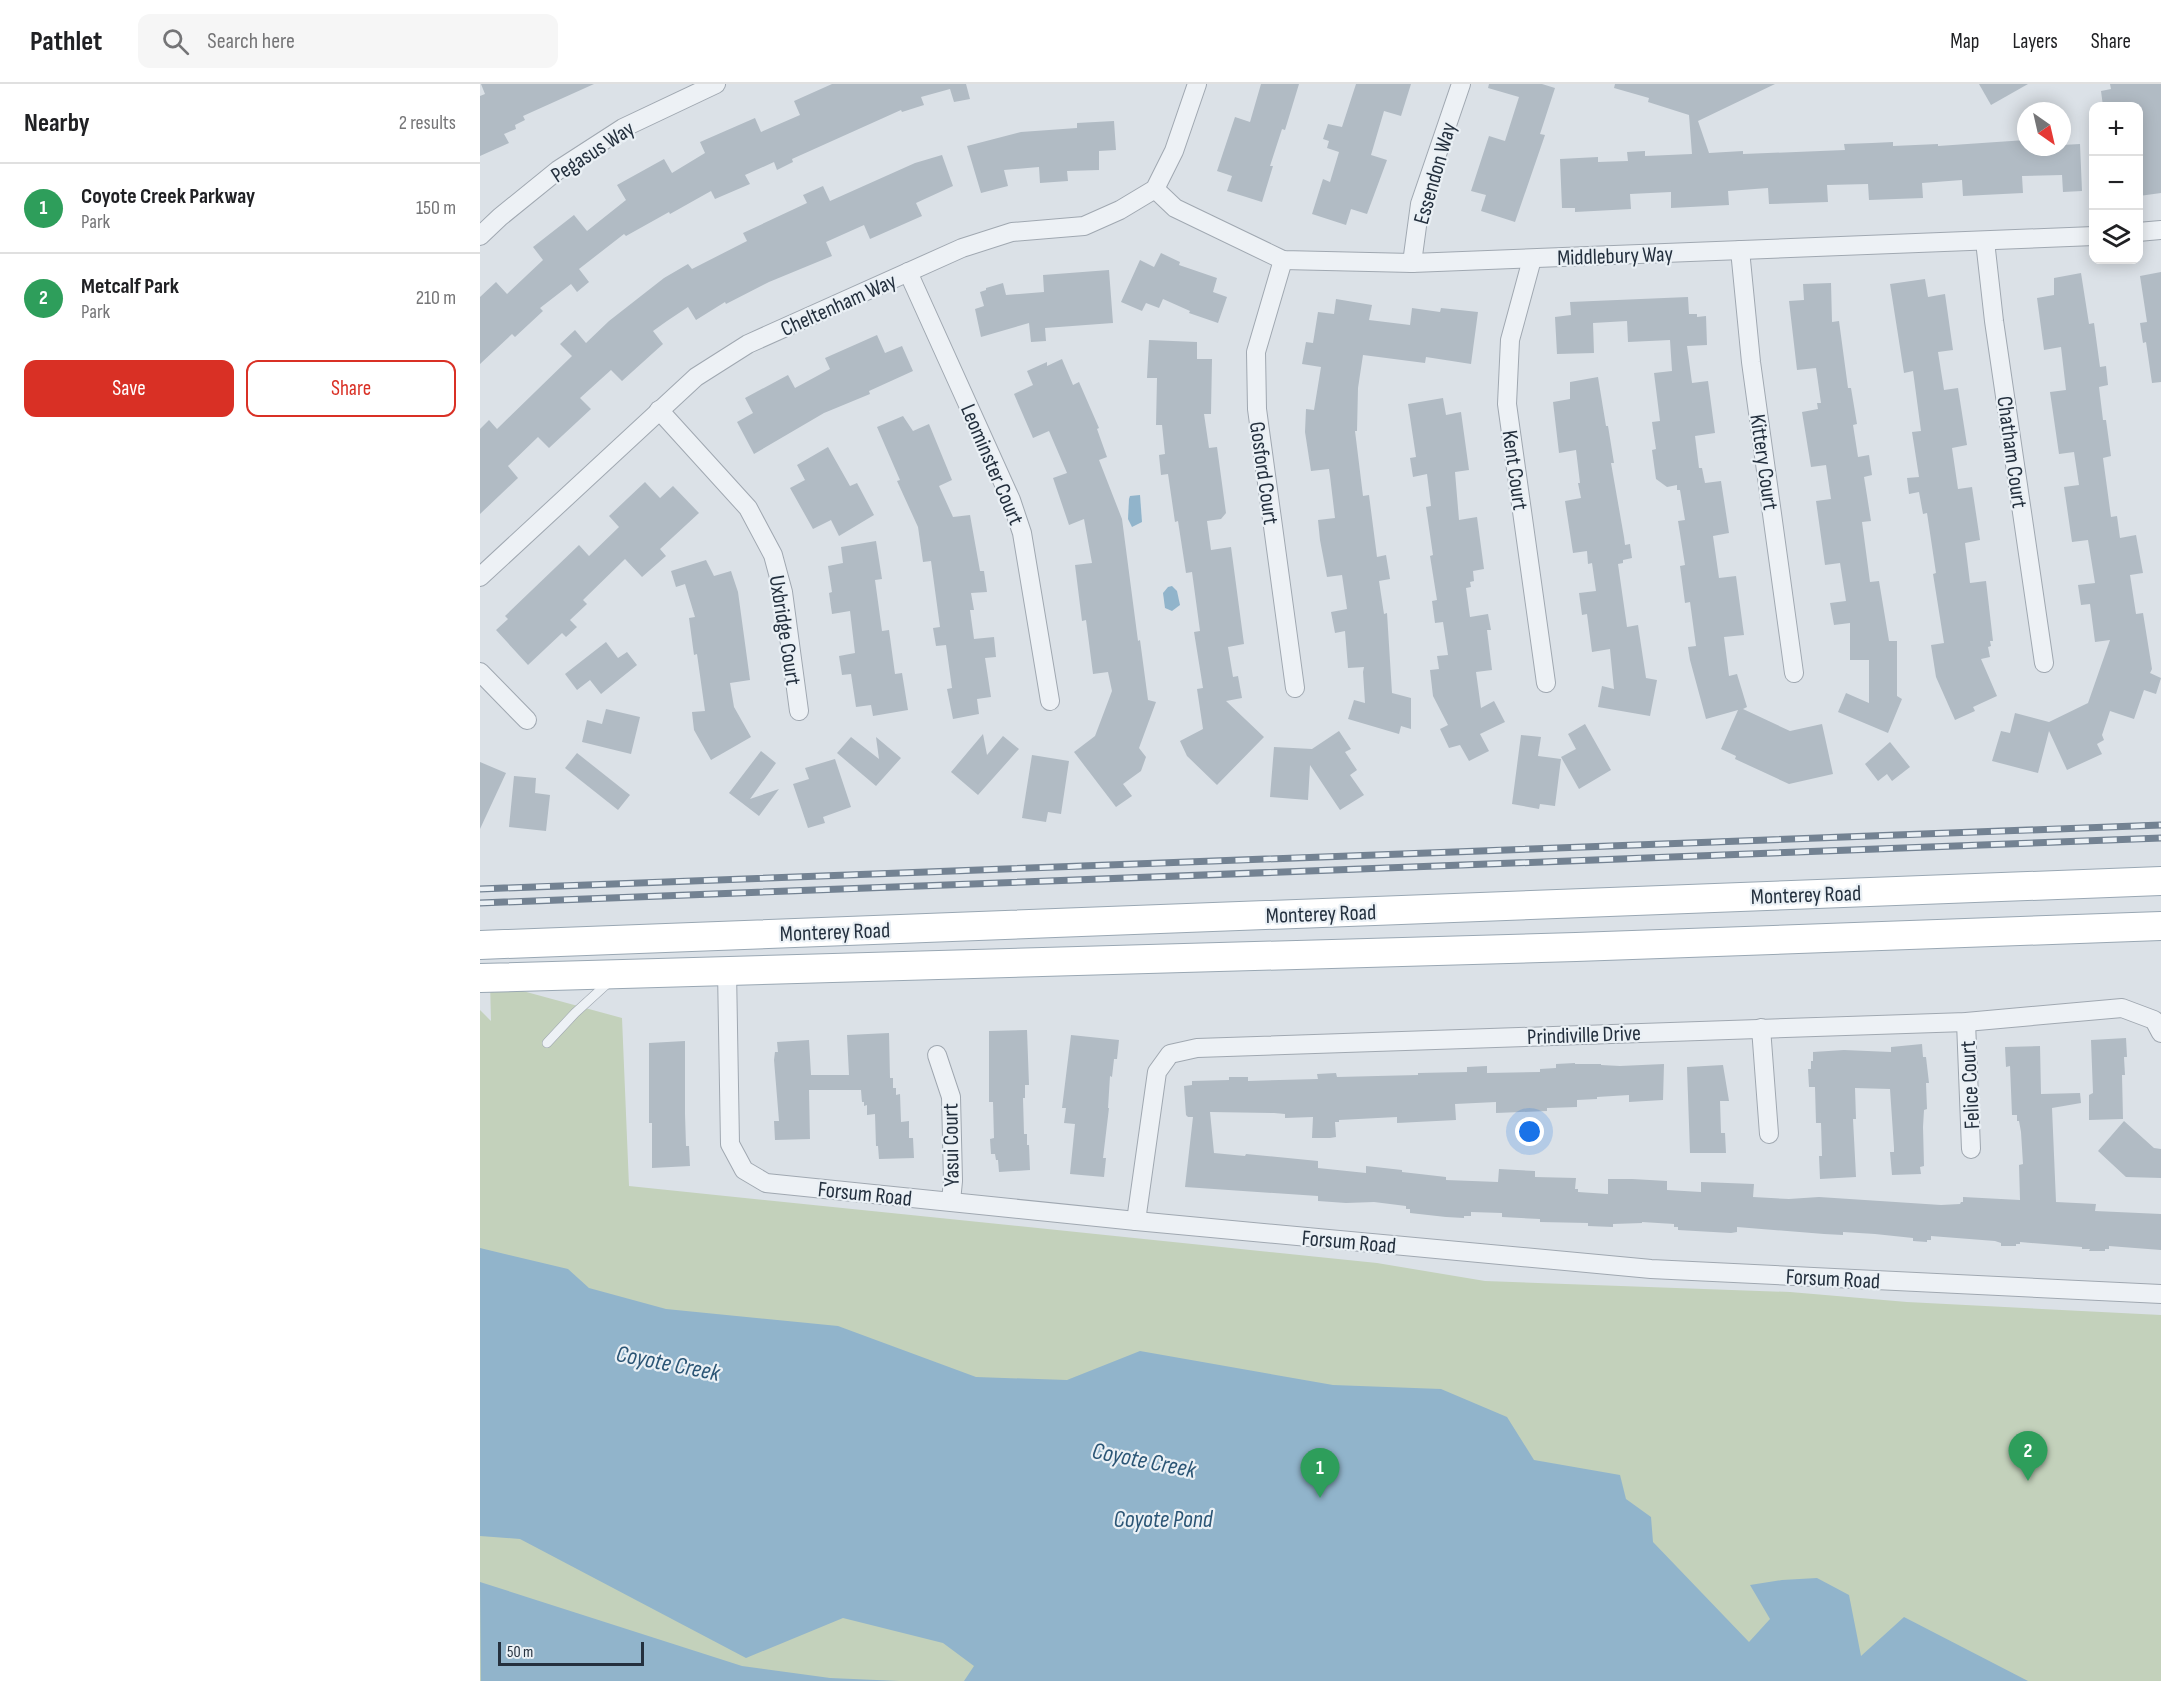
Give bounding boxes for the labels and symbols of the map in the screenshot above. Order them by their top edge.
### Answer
north arrow [2017,102,2071,156]
street label: Pegasus Way [546,115,640,189]
street label: Essendon Way [1408,119,1463,227]
street label: Middlebury Way [1557,241,1674,272]
street label: Cheltenham Way [777,268,901,343]
street label: Chatham Court [1990,394,2033,510]
street label: Leominster Court [954,400,1029,529]
street label: Kittery Court [1743,412,1784,512]
street label: Gosford Court [1243,420,1284,527]
street label: Kent Court [1496,429,1534,512]
street label: Uxbridge Court [763,573,807,687]
street label: Monterey Road [1750,880,1862,911]
street label: Monterey Road [1265,899,1377,930]
street label: Monterey Road [779,917,891,948]
street label: Prindiville Drive [1527,1020,1641,1051]
street label: Felice Court [1955,1040,1986,1130]
street label: Yasui Court [937,1103,966,1187]
your location [1515,1117,1544,1146]
street label: Forsum Road [816,1176,913,1213]
street label: Forsum Road [1301,1225,1397,1260]
street label: Forsum Road [1785,1264,1881,1295]
water label: Coyote Creek [614,1339,723,1388]
pin: 2 [2008,1432,2048,1481]
water label: Coyote Creek [1090,1436,1199,1485]
pin: 1 [1300,1448,1340,1498]
water label: Coyote Pond [1114,1505,1214,1534]
scale bar [498,1639,644,1666]

